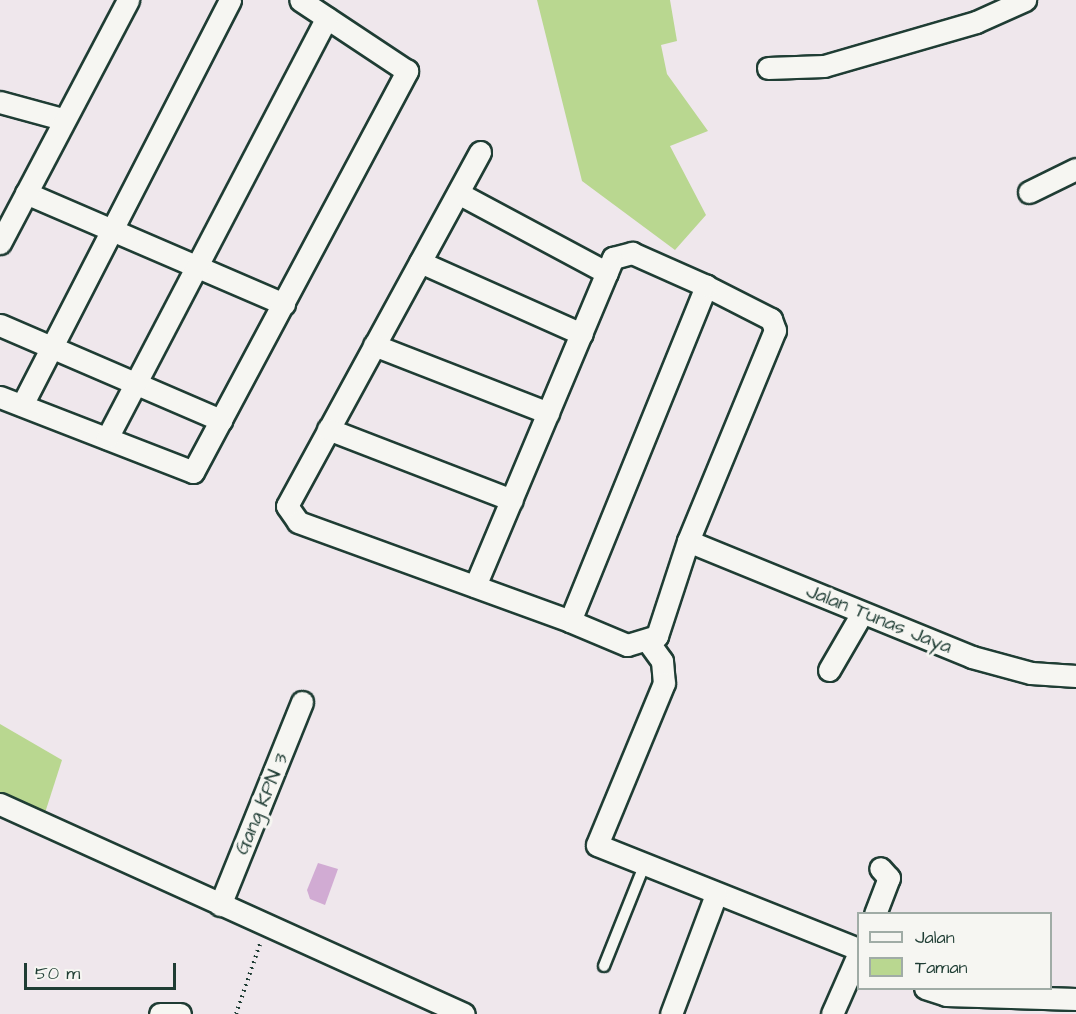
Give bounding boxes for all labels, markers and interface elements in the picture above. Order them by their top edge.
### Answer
street label: Jalan Tunas Jaya [803,579,955,659]
street label: Gang KPN 3 [230,750,294,858]
legend [857,912,1052,990]
text: Jalan [915,925,955,950]
scale bar [27,951,178,989]
text: Taman [915,955,968,980]
text: 50 m [35,961,80,986]

